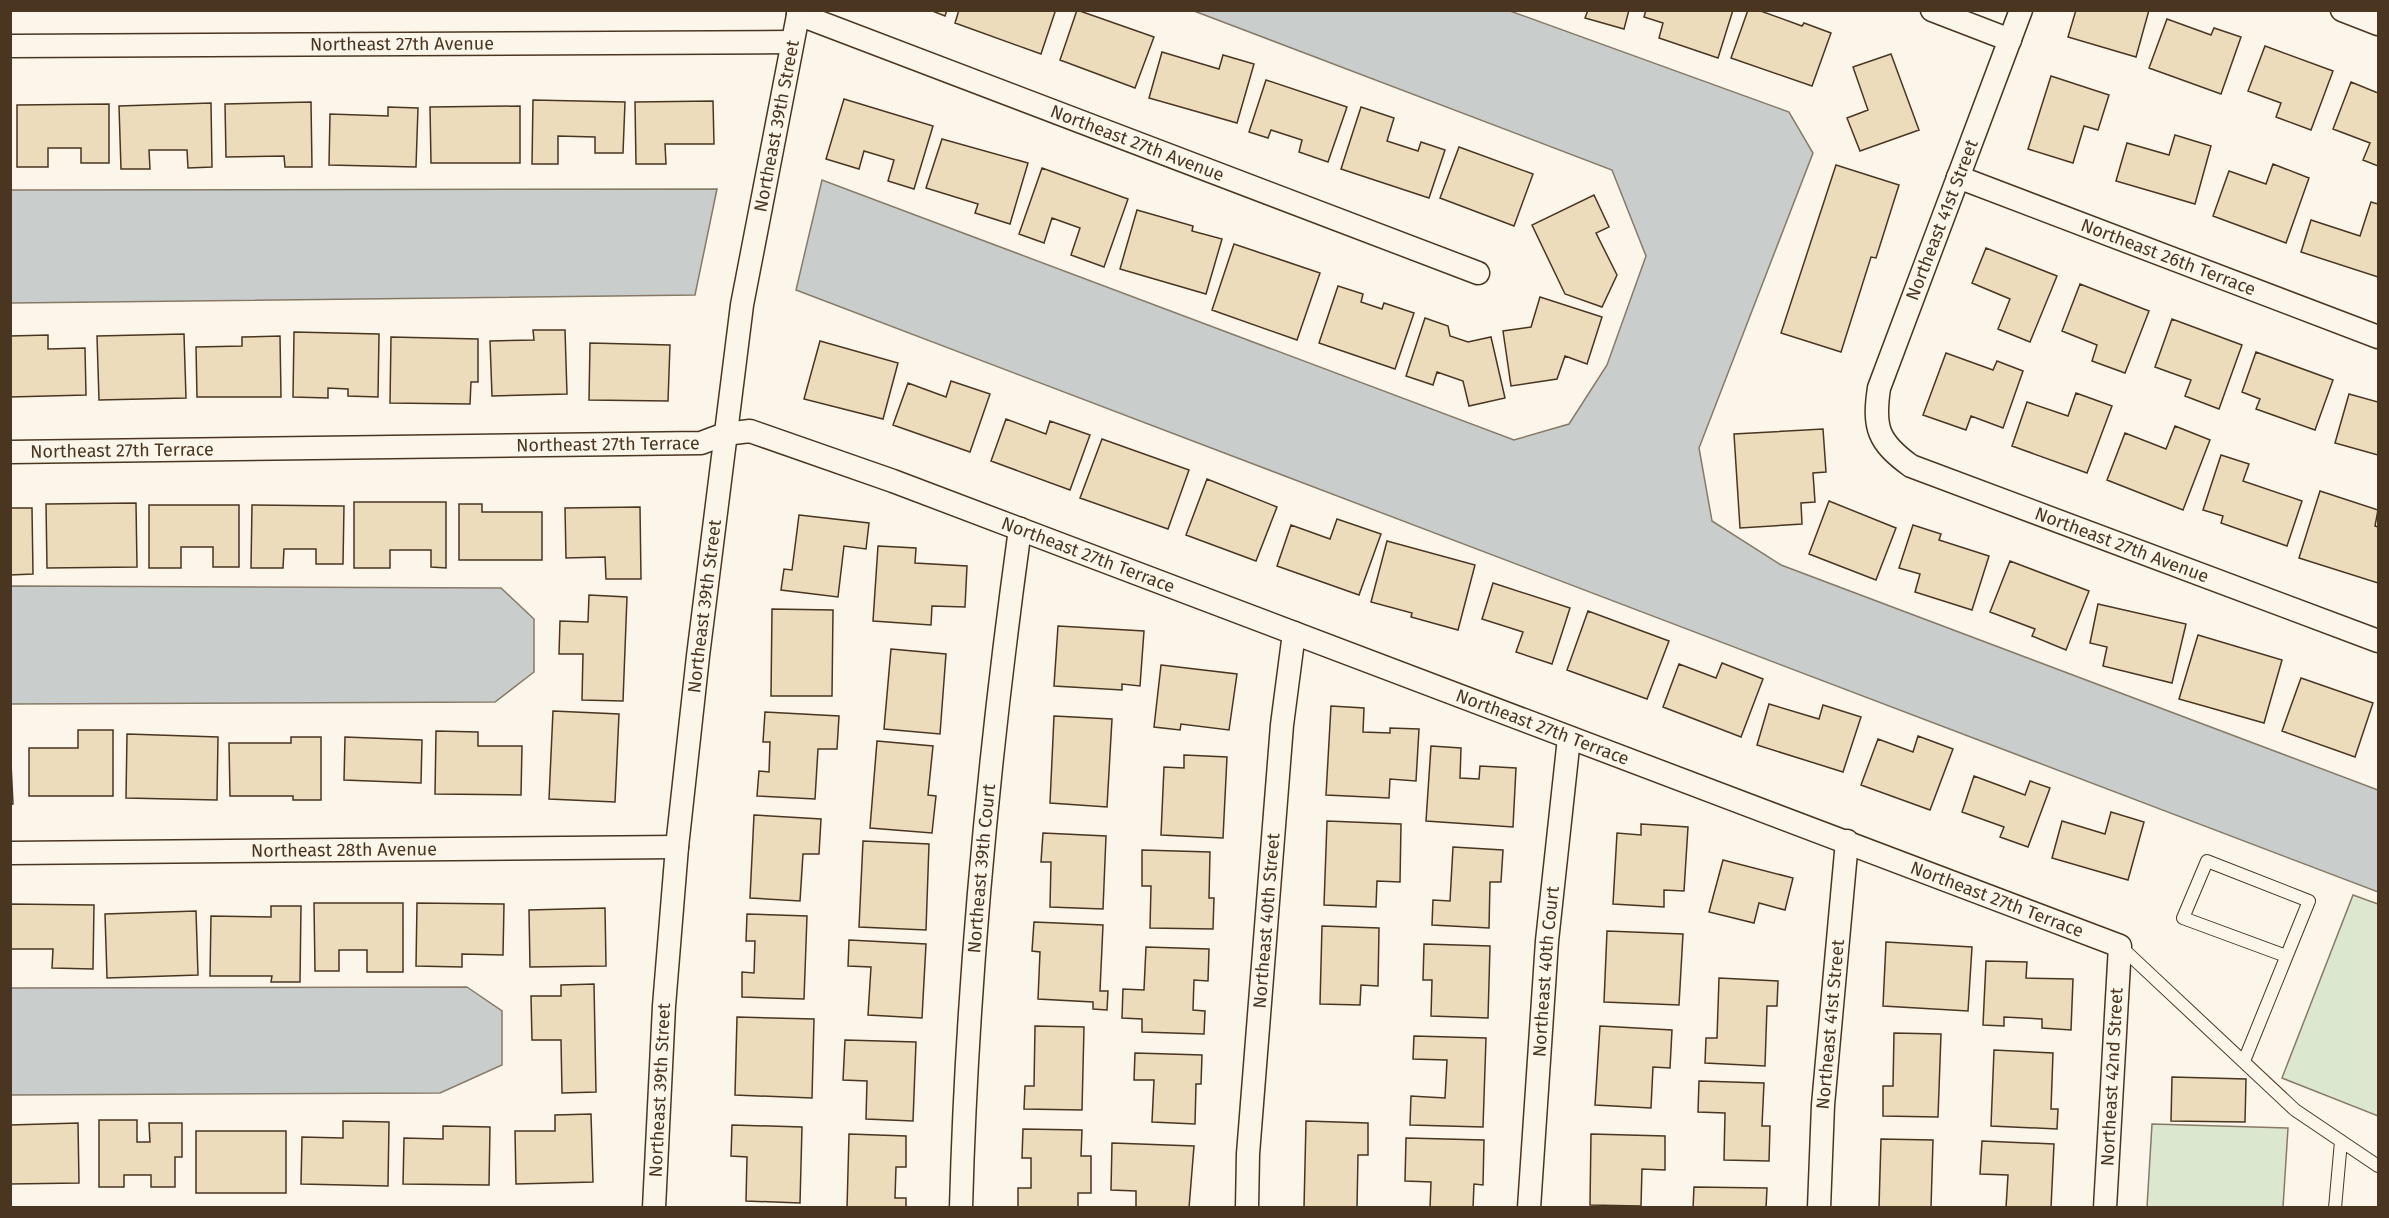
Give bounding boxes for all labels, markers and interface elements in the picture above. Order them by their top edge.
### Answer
street label: Northeast 27th Avenue [310,33,494,55]
street label: Northeast 39th Street [749,38,804,214]
street label: Northeast 27th Avenue [1047,100,1227,186]
street label: Northeast 41st Street [1901,136,1983,304]
street label: Northeast 26th Terrace [2078,214,2259,300]
street label: Northeast 27th Terrace [516,432,700,456]
street label: Northeast 27th Terrace [30,438,214,463]
street label: Northeast 27th Avenue [2032,502,2212,588]
street label: Northeast 27th Terrace [998,512,1178,598]
street label: Northeast 39th Street [683,518,726,694]
street label: Northeast 27th Terrace [1453,684,1632,770]
street label: Northeast 39th Court [963,782,1000,954]
street label: Northeast 40th Street [1249,832,1284,1009]
street label: Northeast 28th Avenue [251,838,437,862]
street label: Northeast 27th Terrace [1907,857,2087,942]
street label: Northeast 40th Court [1528,885,1564,1058]
street label: Northeast 41st Street [1812,938,1849,1110]
street label: Northeast 42nd Street [2096,987,2128,1167]
street label: Northeast 39th Street [645,1002,675,1178]

